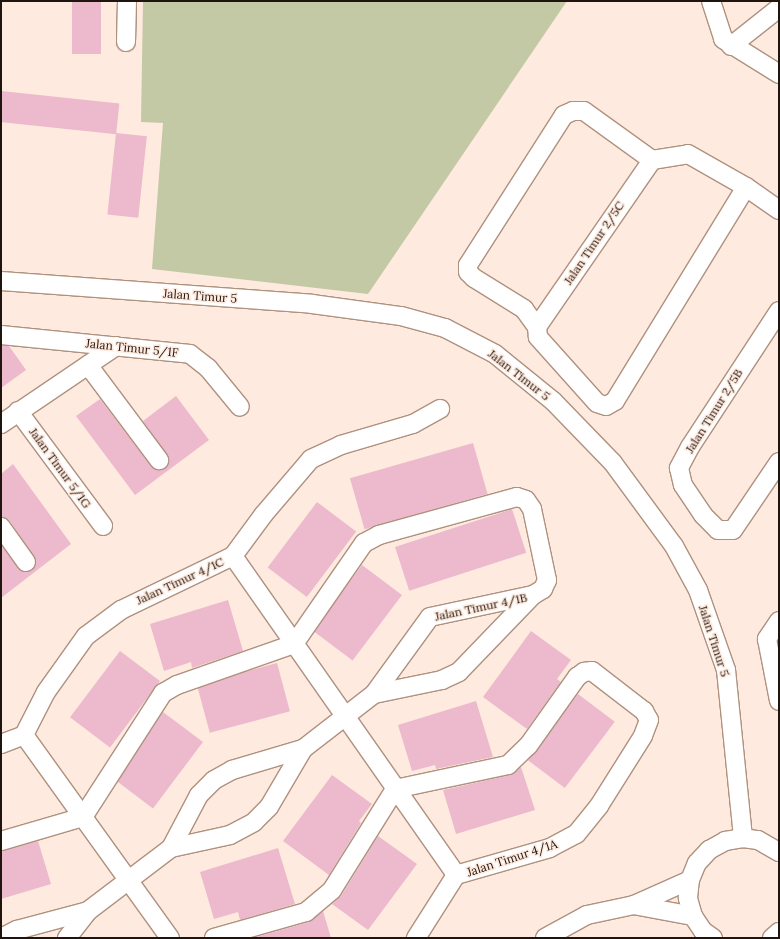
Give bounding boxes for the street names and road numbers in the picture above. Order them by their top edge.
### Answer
street label: Jalan Timur 2/5C [561,199,627,287]
street label: Jalan Timur 5 [162,286,238,306]
street label: Jalan Timur 5/1F [85,336,179,360]
street label: Jalan Timur 5 [485,346,553,404]
street label: Jalan Timur 2/5B [682,366,746,456]
street label: Jalan Timur 5/1G [26,425,94,511]
street label: Jalan Timur 4/1C [134,554,226,608]
street label: Jalan Timur 4/1B [434,590,528,624]
street label: Jalan Timur 5 [696,603,732,679]
street label: Jalan Timur 4/1A [465,837,559,879]

